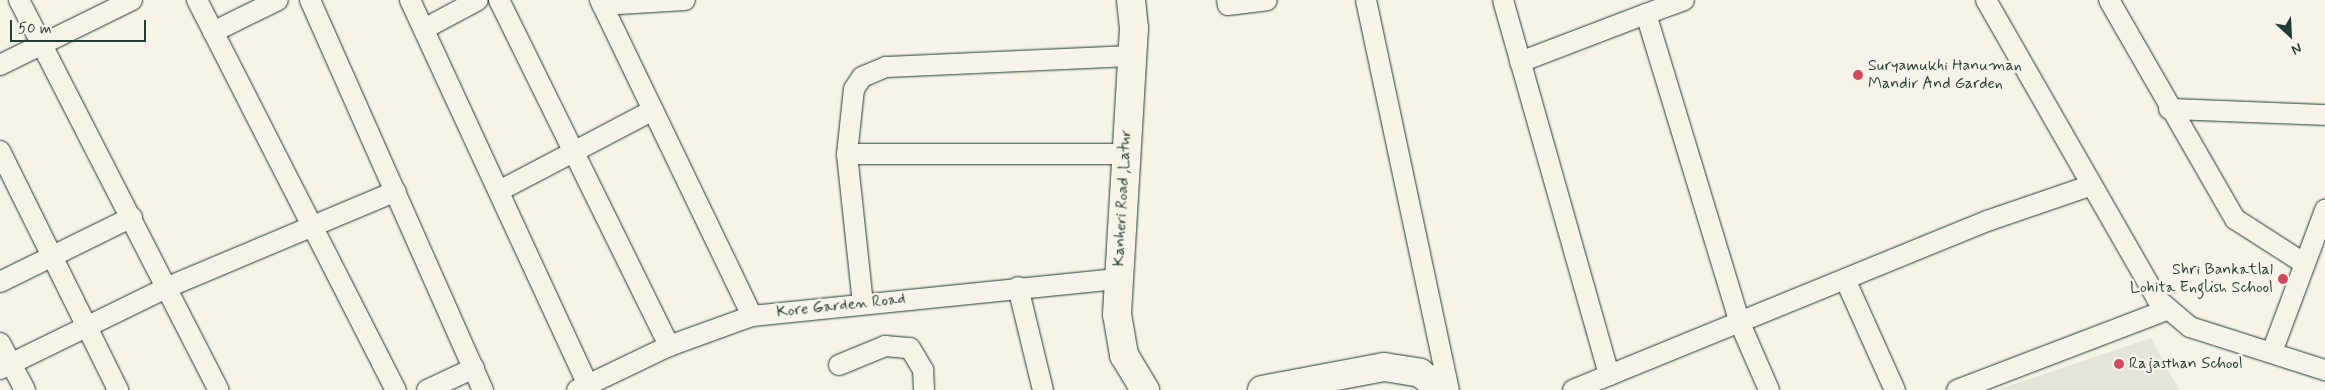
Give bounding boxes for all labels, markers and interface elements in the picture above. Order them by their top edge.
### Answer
scale bar [12,10,149,42]
north arrow [2265,10,2315,60]
text: 50 m [18,19,52,39]
text: N [2288,38,2304,59]
place label: Suryamukhi Hanuman Mandir And Garden [1868,56,2020,94]
marker: Suryamukhi Hanuman Mandir And Garden [1852,69,1864,81]
street label: Kanheri Road ,Latur [1110,129,1136,267]
place label: Shri Bankatlal Lohita English School [2130,260,2273,298]
marker: Shri Bankatlal Lohita English School [2277,273,2289,285]
street label: Kore Garden Road [780,290,902,322]
place label: Rajasthan School [2129,354,2243,374]
marker: Rajasthan School [2113,358,2125,370]

